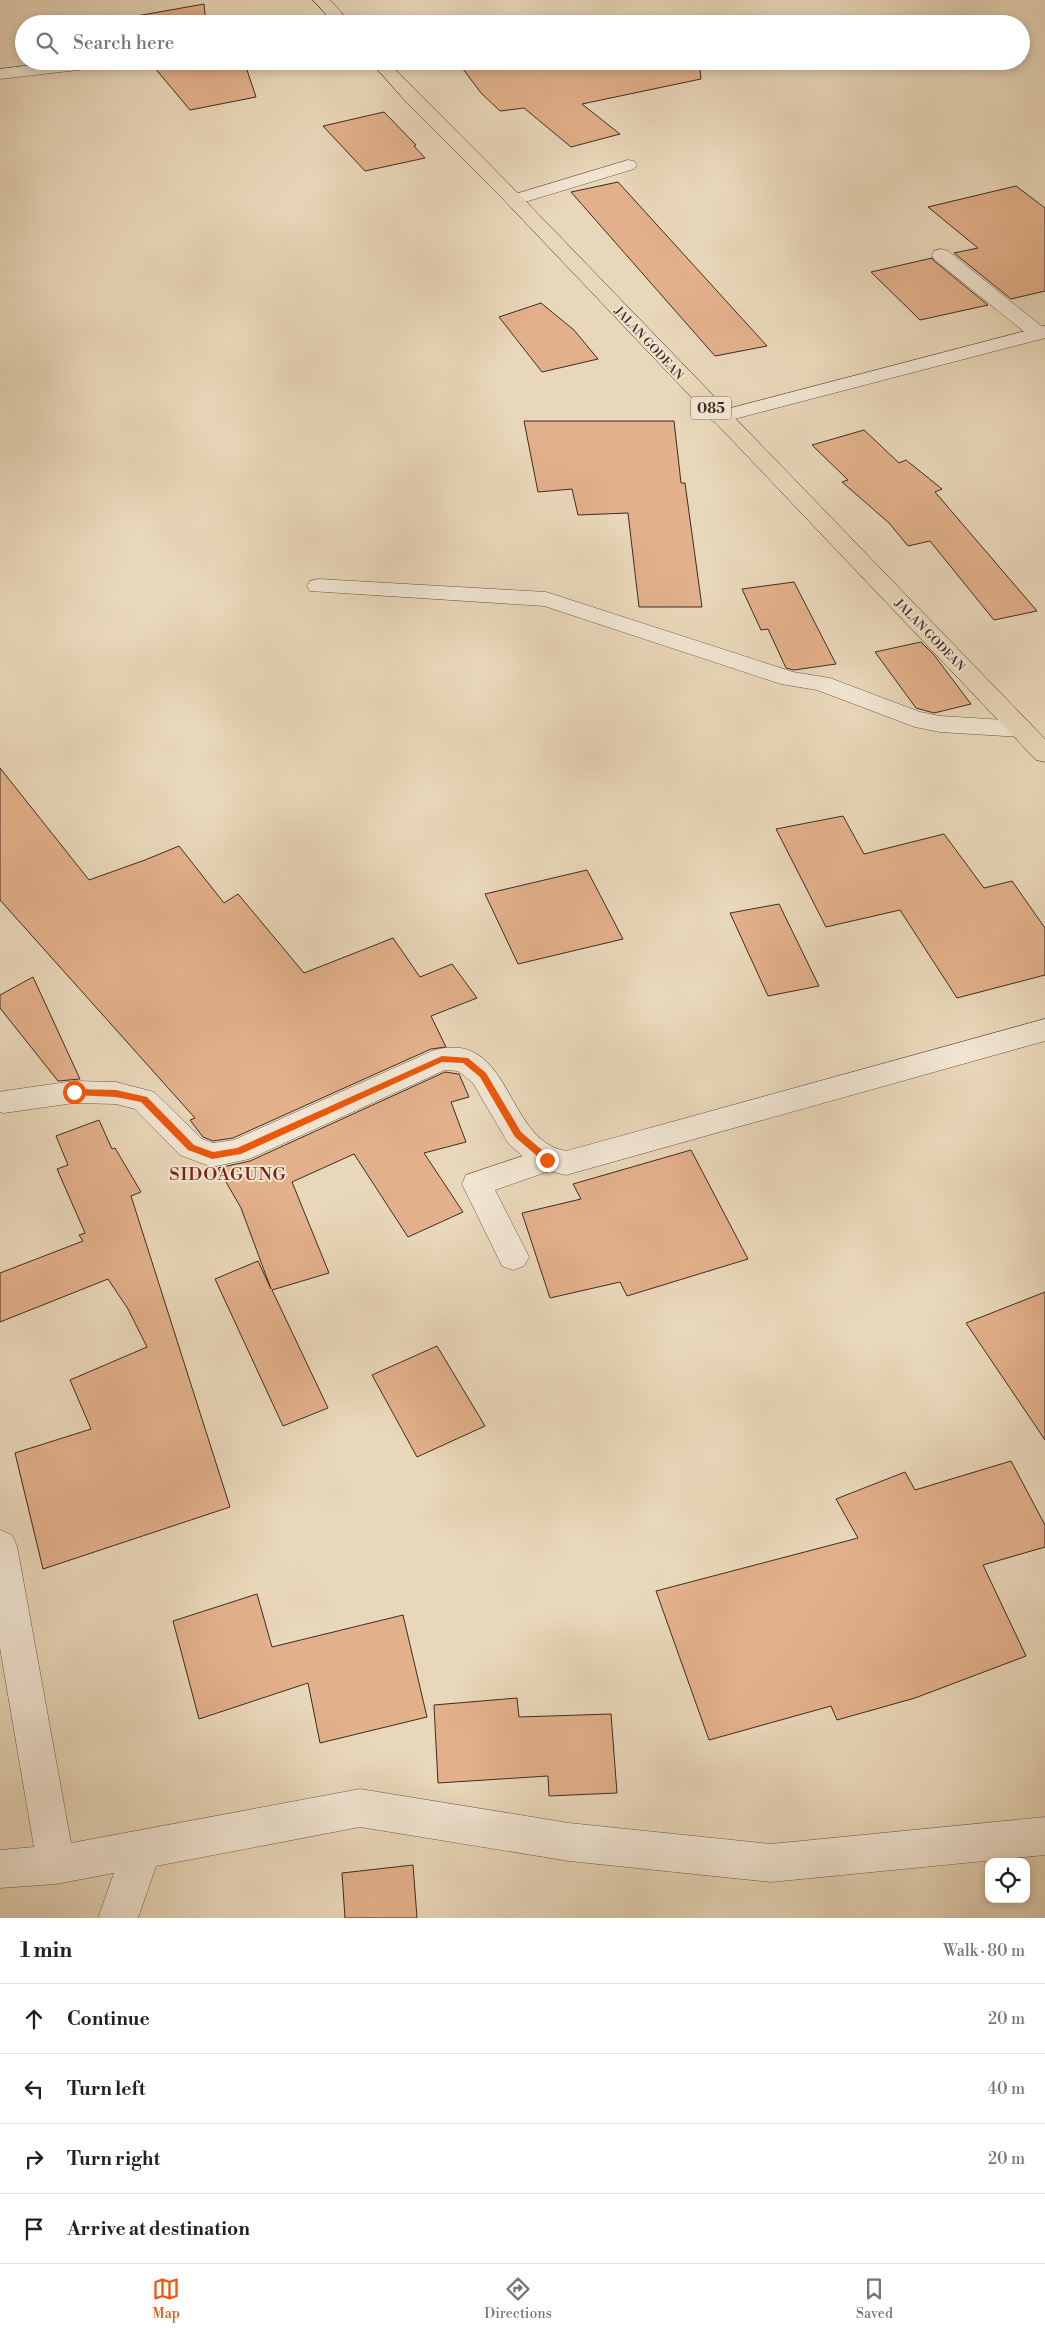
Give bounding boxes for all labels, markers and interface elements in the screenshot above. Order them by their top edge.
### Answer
search box [15,15,1030,70]
icon: search [33,29,61,57]
text: Search here [73,31,174,55]
street label: JALAN GODEAN [610,303,686,383]
road number: 085 [691,396,731,419]
street label: JALAN GODEAN [891,595,968,675]
route start [63,1081,86,1104]
route end [536,1149,559,1172]
district label: SIDOAGUNG [169,1163,287,1186]
map controls [985,1858,1030,1903]
button: locate [985,1858,1030,1903]
text: 1 min [20,1938,72,1964]
text: Walk · 80 m [943,1941,1025,1961]
icon: ahead [20,2005,48,2033]
text: Continue [67,2007,150,2031]
text: 20 m [988,2009,1025,2029]
icon: left [20,2075,48,2103]
text: Turn left [67,2077,146,2101]
text: 40 m [988,2079,1025,2099]
icon: right [20,2145,48,2173]
text: Turn right [67,2147,160,2171]
text: 20 m [988,2149,1025,2169]
icon: arrive [20,2215,48,2243]
text: Arrive at destination [67,2217,250,2241]
tab: Map [152,2275,180,2323]
tab: Directions [484,2275,552,2323]
tab: Saved [856,2275,893,2323]

